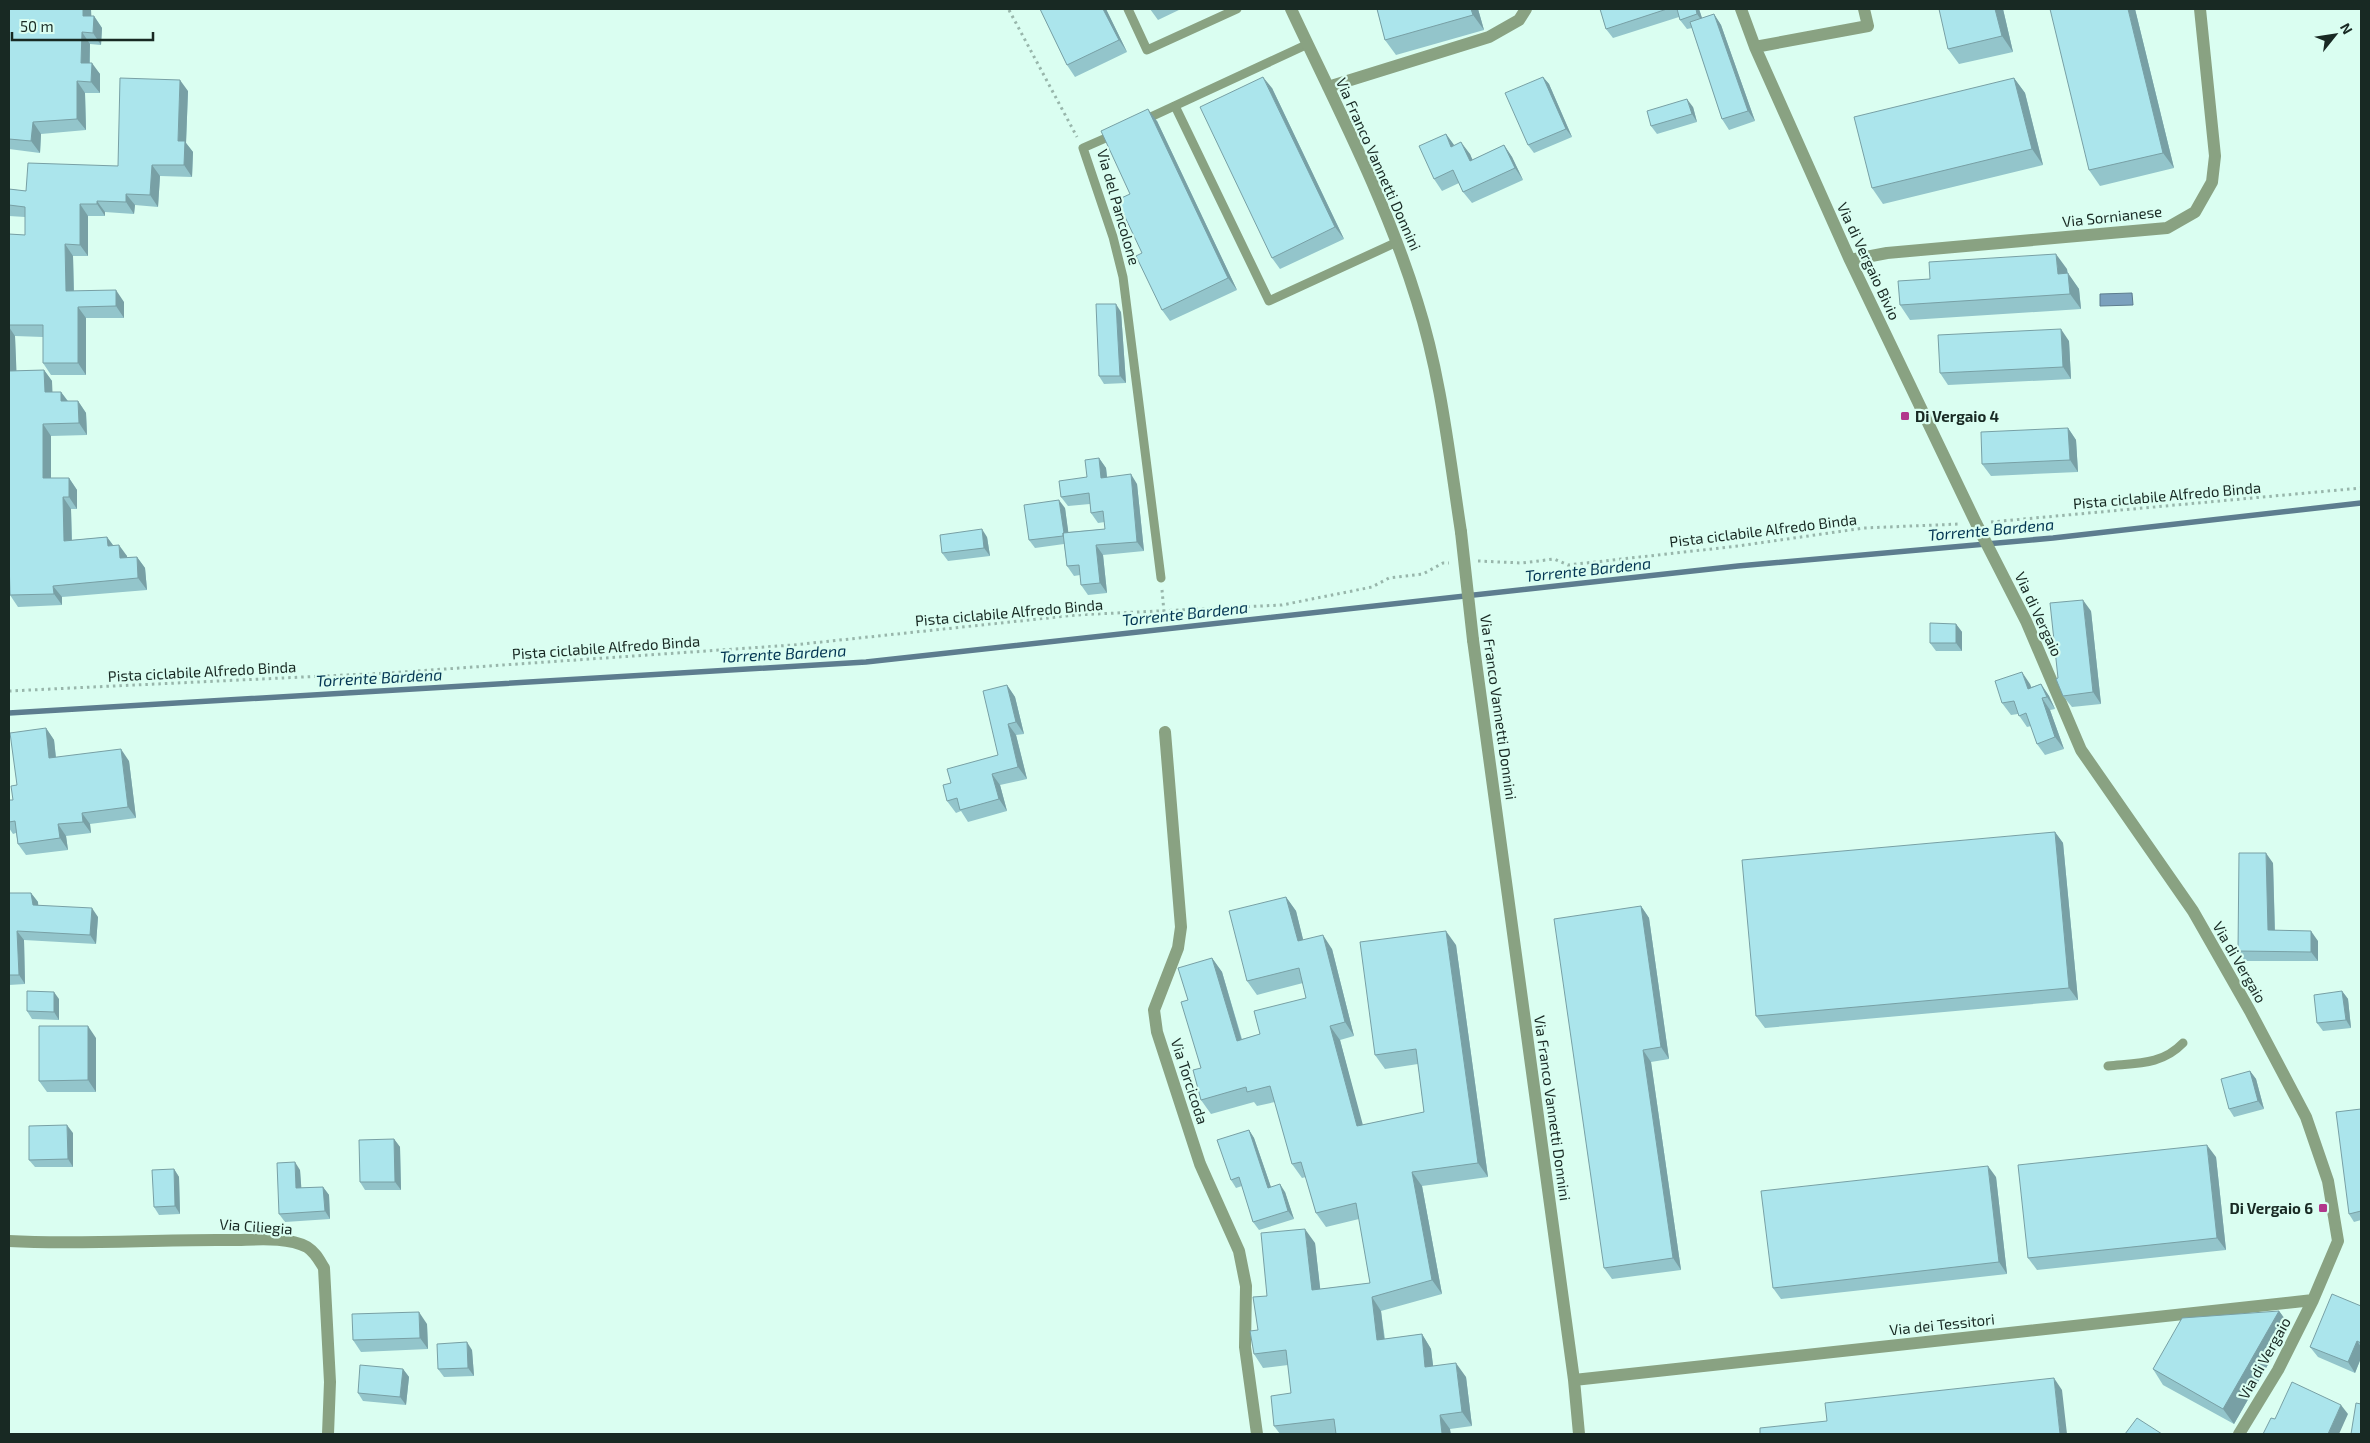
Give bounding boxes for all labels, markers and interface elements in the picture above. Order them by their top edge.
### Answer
scale bar [12,10,154,42]
north arrow [2310,10,2360,60]
text: 50 m [20,17,54,35]
text: N [2337,20,2357,37]
street label: Via Franco Vannetti Donnini [1333,75,1425,253]
street label: Via del Pancolone [1094,147,1144,267]
street label: Via di Vergaio Bivio [1834,199,1904,323]
street label: Via Sornianese [2061,202,2163,230]
place label: Di Vergaio 4 [1915,407,2000,425]
marker: Di Vergaio 4 [1899,410,1911,422]
street label: Pista ciclabile Alfredo Binda [2072,478,2262,512]
street label: Pista ciclabile Alfredo Binda [1668,510,1858,550]
water label: Torrente Bardena [1927,514,2055,544]
water label: Torrente Bardena [1524,553,1652,585]
street label: Via di Vergaio [2012,569,2066,659]
street label: Pista ciclabile Alfredo Binda [914,595,1104,629]
water label: Torrente Bardena [1121,597,1249,629]
street label: Via Franco Vannetti Donnini [1477,613,1521,801]
street label: Pista ciclabile Alfredo Binda [511,631,701,663]
water label: Torrente Bardena [719,640,847,666]
street label: Pista ciclabile Alfredo Binda [107,657,297,685]
water label: Torrente Bardena [315,664,443,690]
street label: Via di Vergaio [2209,918,2271,1006]
street label: Via Franco Vannetti Donnini [1531,1014,1575,1202]
street label: Via Torcicoda [1168,1036,1212,1126]
place label: Di Vergaio 6 [2230,1199,2313,1217]
marker: Di Vergaio 6 [2317,1202,2329,1214]
street label: Via Ciliegia [219,1214,293,1238]
street label: Via dei Tessitori [1888,1310,1996,1338]
street label: Via di Vergaio [2234,1314,2294,1402]

